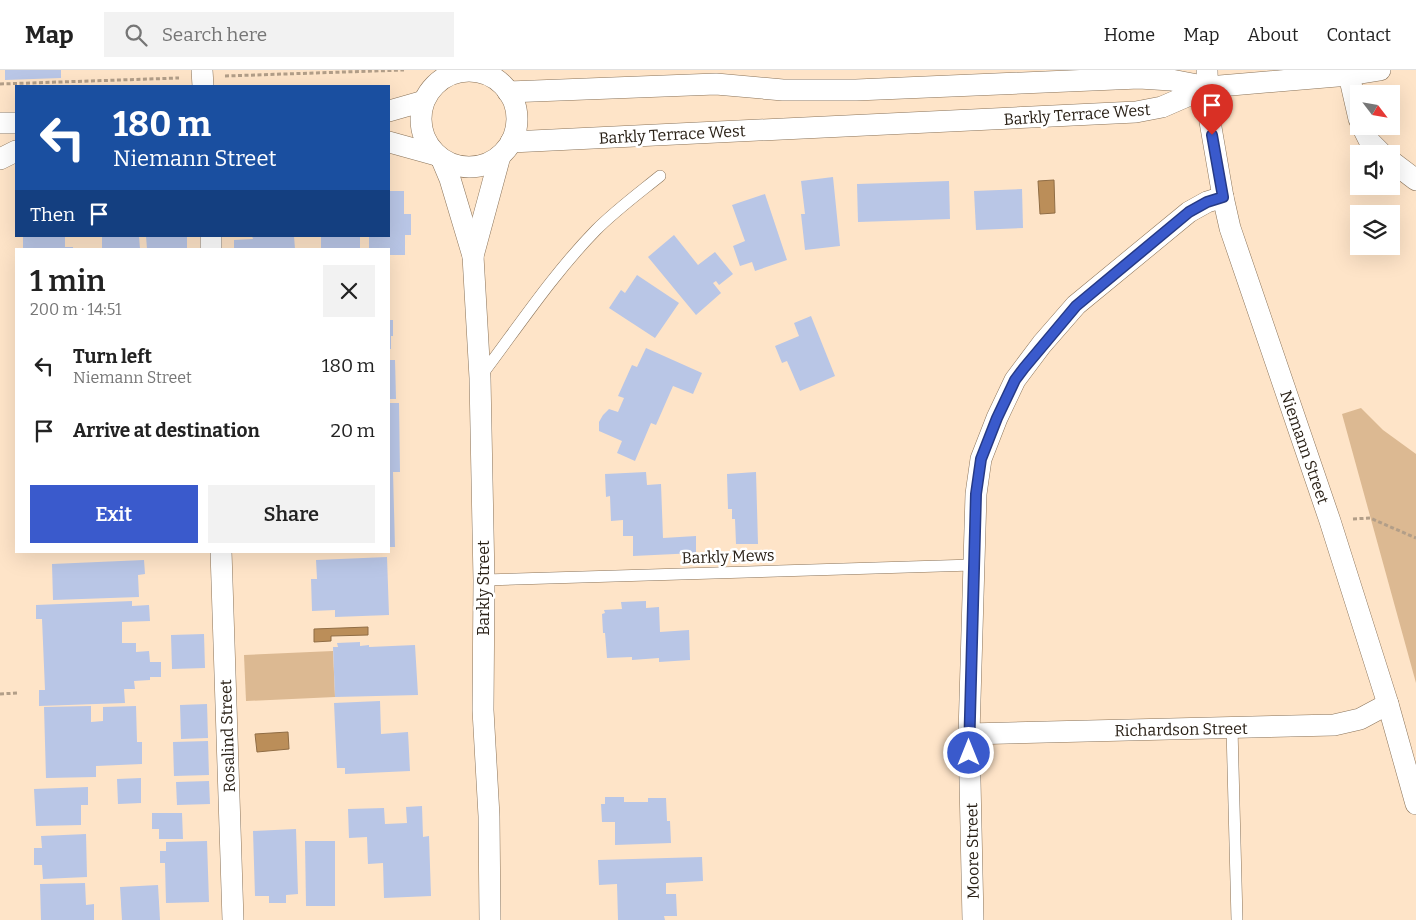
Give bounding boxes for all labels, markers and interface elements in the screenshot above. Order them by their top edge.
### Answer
search box [104,12,454,57]
text: Map [25,21,74,49]
icon: search [122,21,150,49]
text: Search here [162,23,267,46]
text: Home [1104,24,1155,46]
text: Map [1183,24,1219,46]
text: About [1247,24,1298,46]
text: Contact [1326,24,1391,46]
pin [1191,84,1233,135]
north arrow [1350,85,1400,135]
map controls [1350,85,1400,255]
icon: arrive [1198,91,1226,119]
street label: Barkly Terrace West [1003,100,1151,129]
text: 180 m [113,103,211,145]
icon: left [30,105,95,170]
street label: Barkly Terrace West [598,121,746,148]
text: Niemann Street [113,145,276,172]
button: sound [1350,145,1400,195]
icon: arrive [85,200,113,228]
text: Then [30,203,75,226]
button: layers [1350,205,1400,255]
text: 1 min [30,263,105,299]
button: close [323,265,375,317]
text: 200 m · 14:51 [30,300,122,319]
text: Turn left [73,345,152,368]
icon: left [30,352,58,380]
text: 180 m [322,354,375,377]
text: Niemann Street [73,368,192,387]
street label: Niemann Street [1276,388,1333,507]
icon: arrive [30,417,58,445]
text: Arrive at destination [73,419,260,442]
text: 20 m [331,419,375,442]
button: Exit [30,485,198,543]
button: Share [208,485,375,543]
street label: Barkly Street [474,540,493,636]
street label: Barkly Mews [681,545,775,568]
street label: Rosalind Street [216,679,239,793]
street label: Richardson Street [1114,719,1248,740]
position arrow [942,726,994,778]
street label: Moore Street [962,803,983,899]

